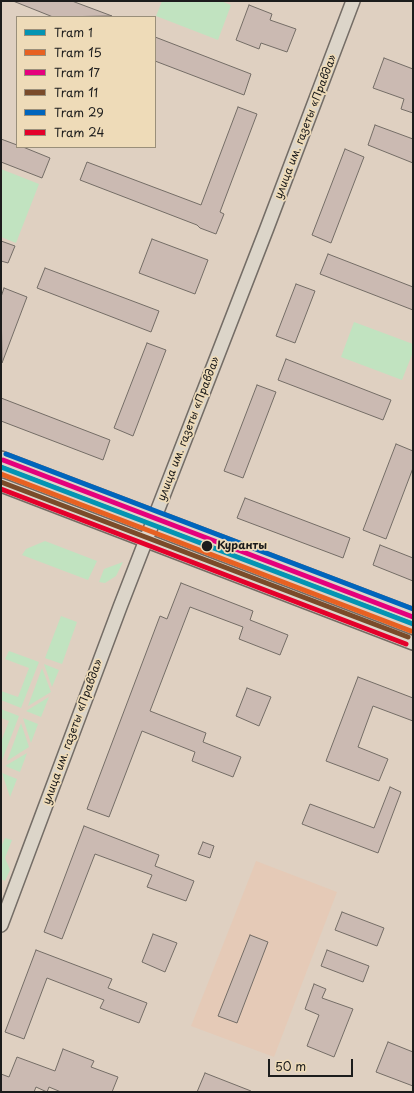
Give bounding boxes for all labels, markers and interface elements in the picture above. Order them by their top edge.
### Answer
legend [16,16,156,148]
text: Tram 1 [54,23,93,41]
text: Tram 15 [54,43,102,61]
street label: улица им. газеты «Правда» [272,53,340,201]
text: Tram 17 [54,63,100,81]
text: Tram 11 [54,83,98,101]
text: Tram 29 [54,103,104,121]
text: Tram 24 [54,123,104,141]
street label: улица им. газеты «Правда» [155,355,223,503]
marker: Куранты [200,539,214,553]
place label: Куранты [217,539,267,553]
street label: улица им. газеты «Правда» [41,658,105,806]
scale bar [270,1051,355,1077]
text: 50 m [275,1057,306,1075]

